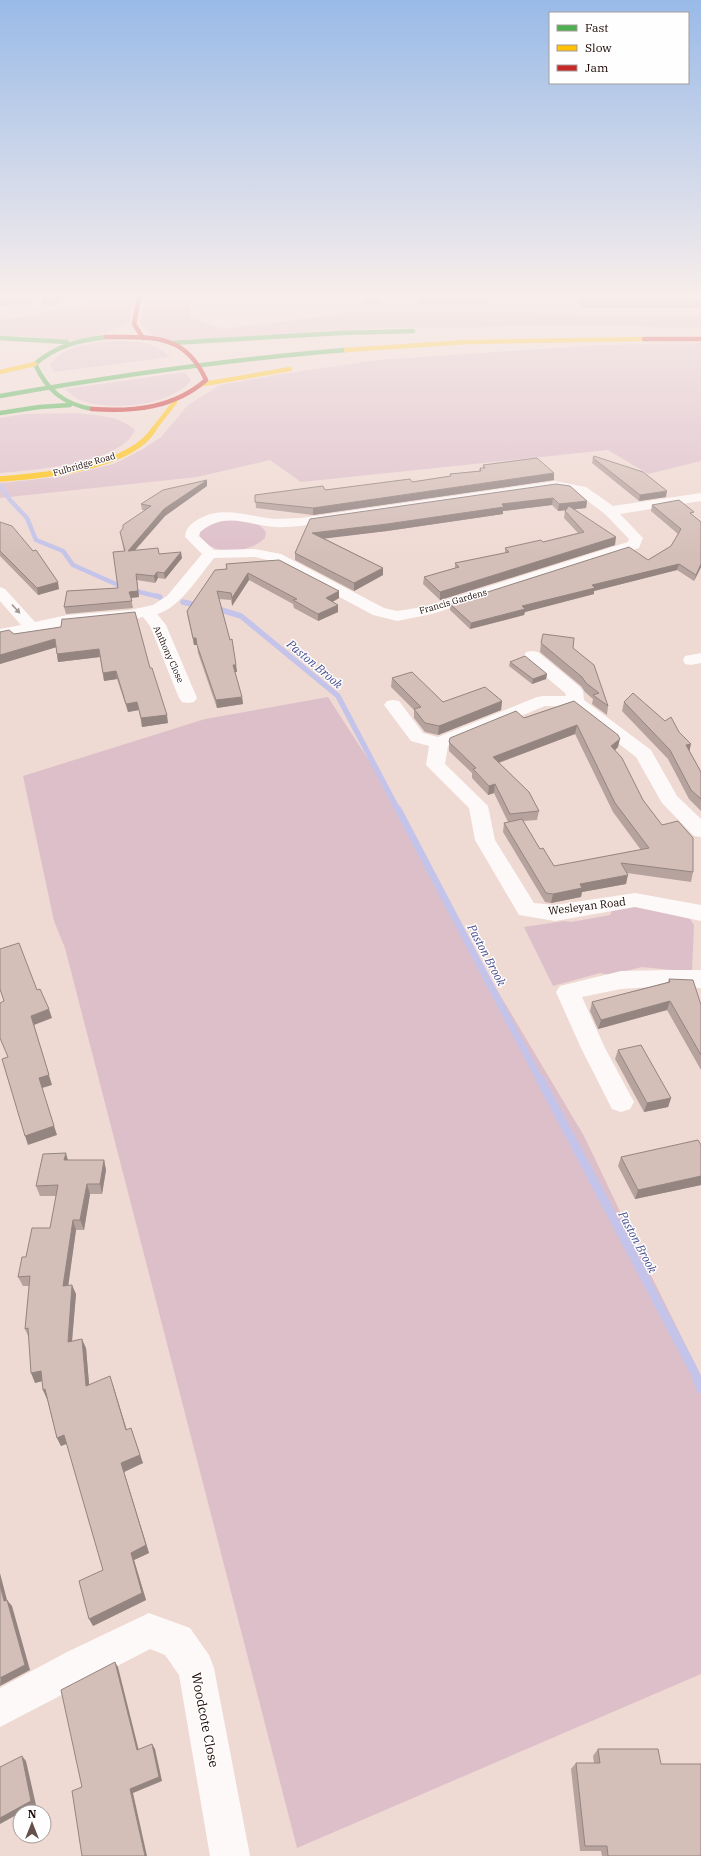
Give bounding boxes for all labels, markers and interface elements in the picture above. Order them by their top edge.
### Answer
legend [549,12,689,84]
text: Fast [585,20,609,35]
text: Slow [585,40,612,55]
text: Jam [585,60,609,75]
street label: Fulbridge Road [51,450,117,478]
street label: Francis Gardens [418,586,488,616]
one-way arrow [11,604,20,614]
street label: Anthony Close [152,624,187,684]
water label: Paston Brook [283,636,346,692]
street label: Wesleyan Road [547,894,627,918]
water label: Paston Brook [464,921,510,989]
water label: Paston Brook [615,1208,661,1276]
street label: Woodcote Close [187,1671,223,1769]
north arrow [12,1804,52,1844]
text: N [28,1807,37,1821]

